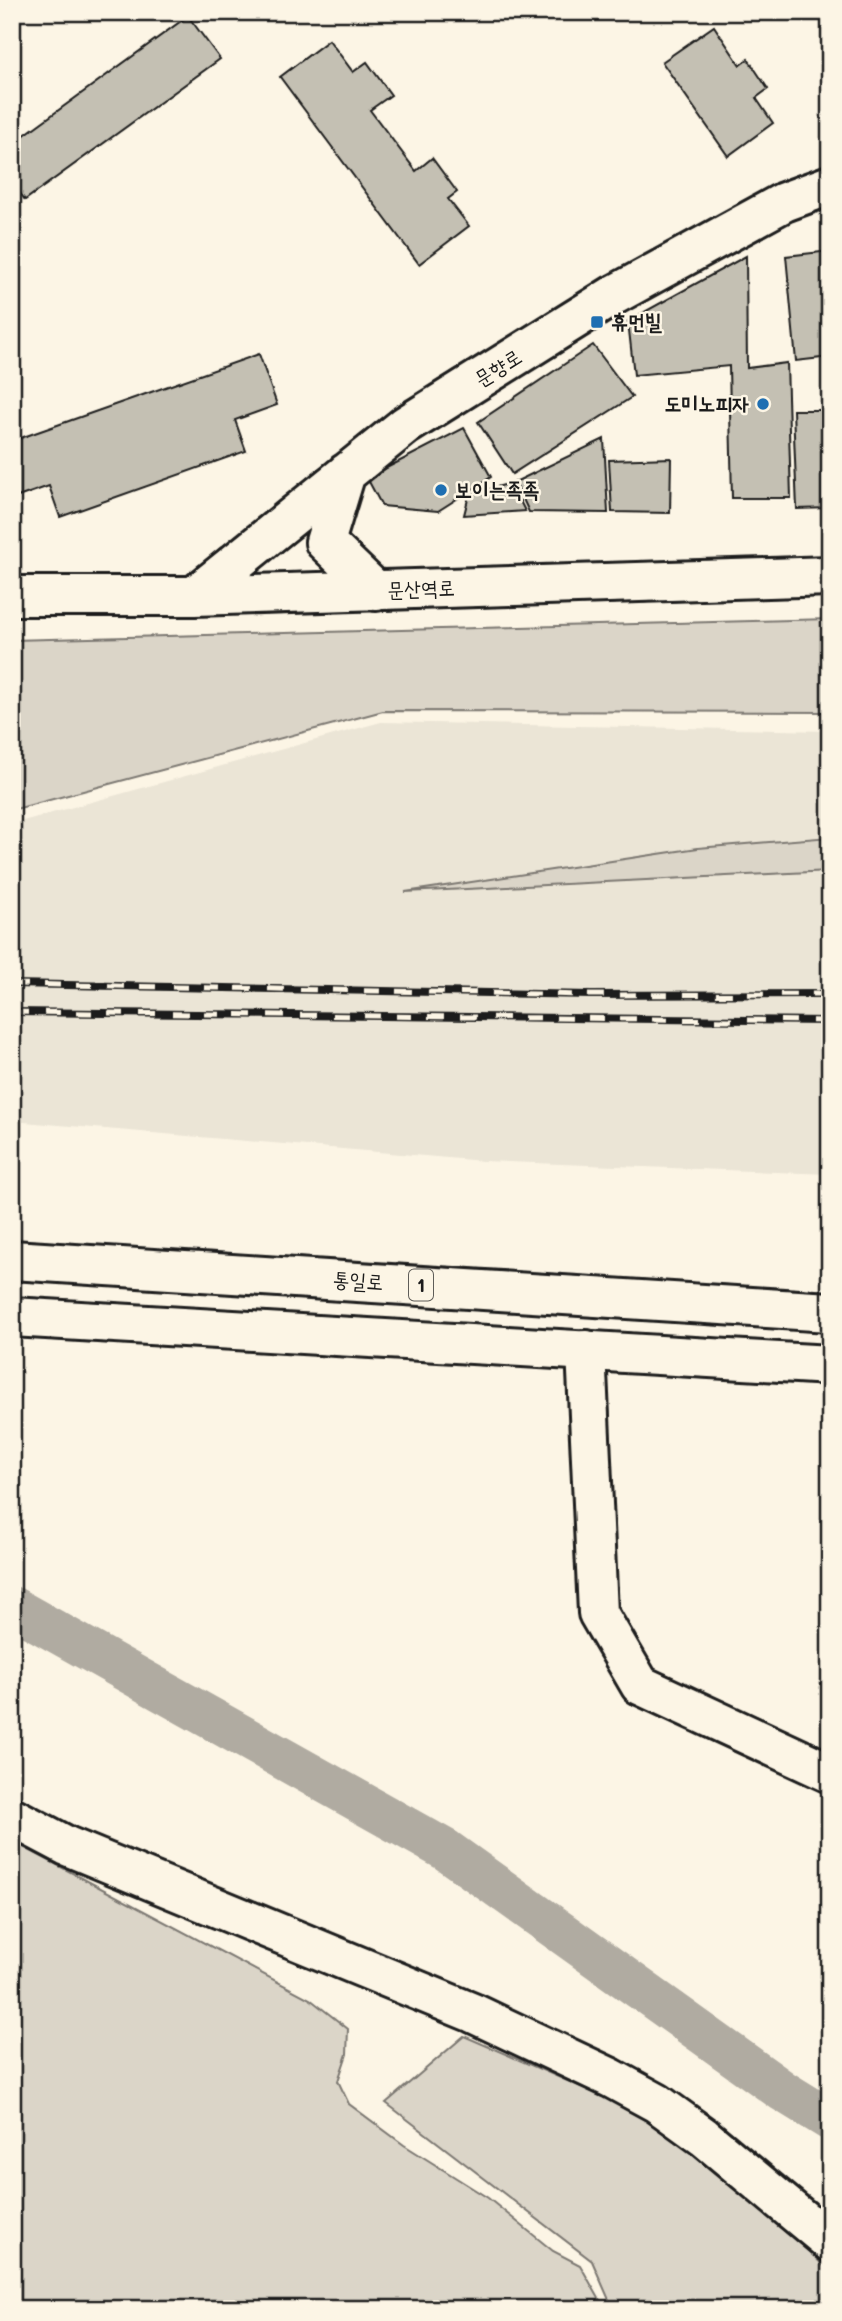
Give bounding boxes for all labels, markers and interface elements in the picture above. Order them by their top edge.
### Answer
place label: 휴먼빌 [611,307,663,334]
marker: 휴먼빌 [589,314,605,330]
street label: 문향로 [469,342,526,392]
place label: 도미노피자 [665,389,749,416]
marker: 도미노피자 [755,396,771,412]
place label: 보이는족족 [455,475,540,502]
marker: 보이는족족 [433,482,449,498]
street label: 문산역로 [387,573,455,602]
street label: 통일로 [332,1264,384,1295]
road number: 1 [409,1270,433,1301]

